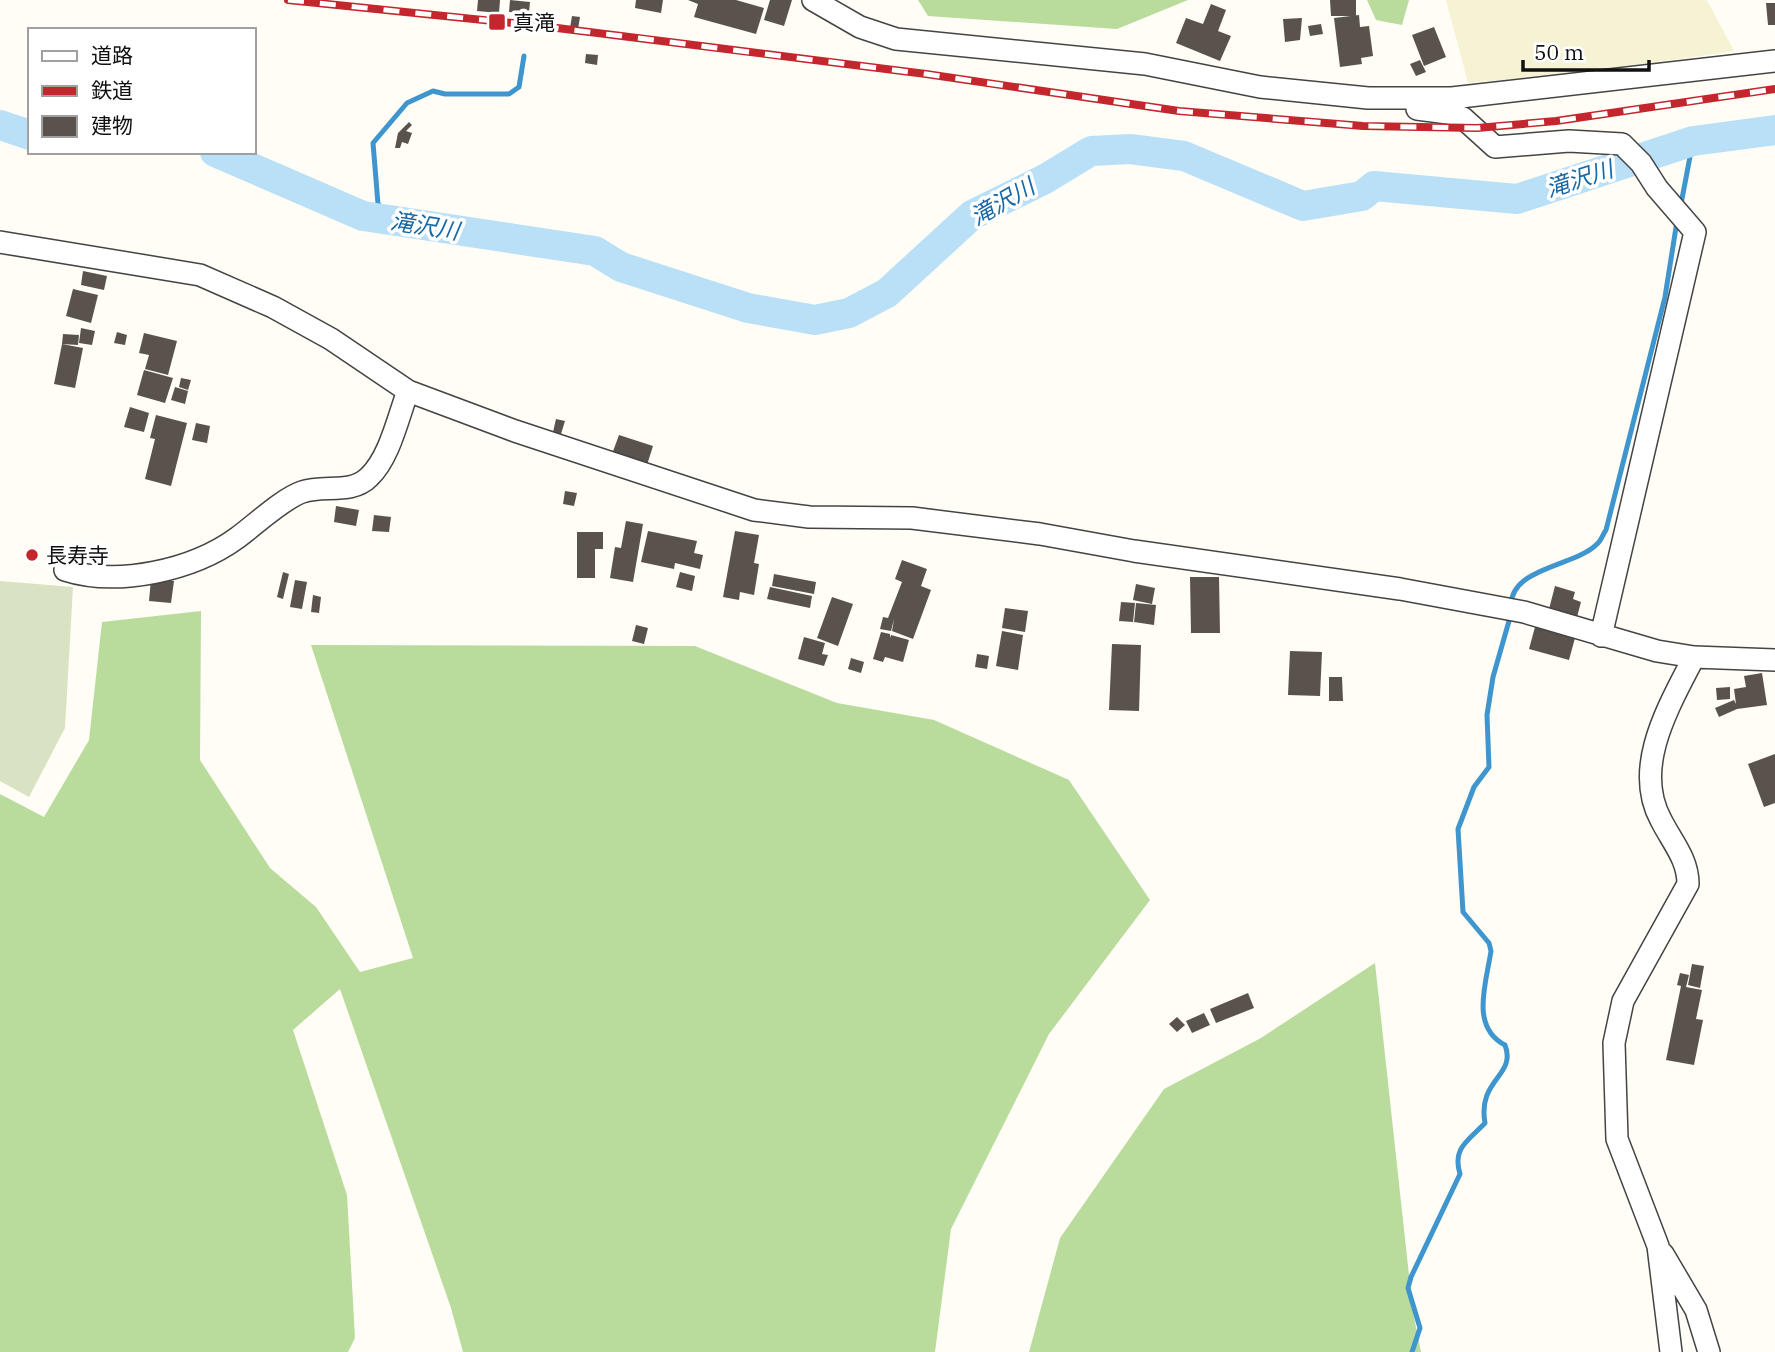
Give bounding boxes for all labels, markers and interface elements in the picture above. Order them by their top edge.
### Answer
place label: 真滝 [513,8,555,36]
marker: 真滝 [487,12,507,32]
legend [28,28,256,154]
scale bar [1523,28,1649,72]
text: 50 m [1534,38,1584,66]
text: 道路 [91,41,133,69]
text: 鉄道 [91,76,133,104]
text: 建物 [91,111,133,139]
water label: 滝沢川 [1542,152,1619,203]
water label: 滝沢川 [965,169,1042,231]
water label: 滝沢川 [389,205,464,246]
place label: 長寿寺 [46,541,109,569]
marker: 長寿寺 [24,547,40,563]

